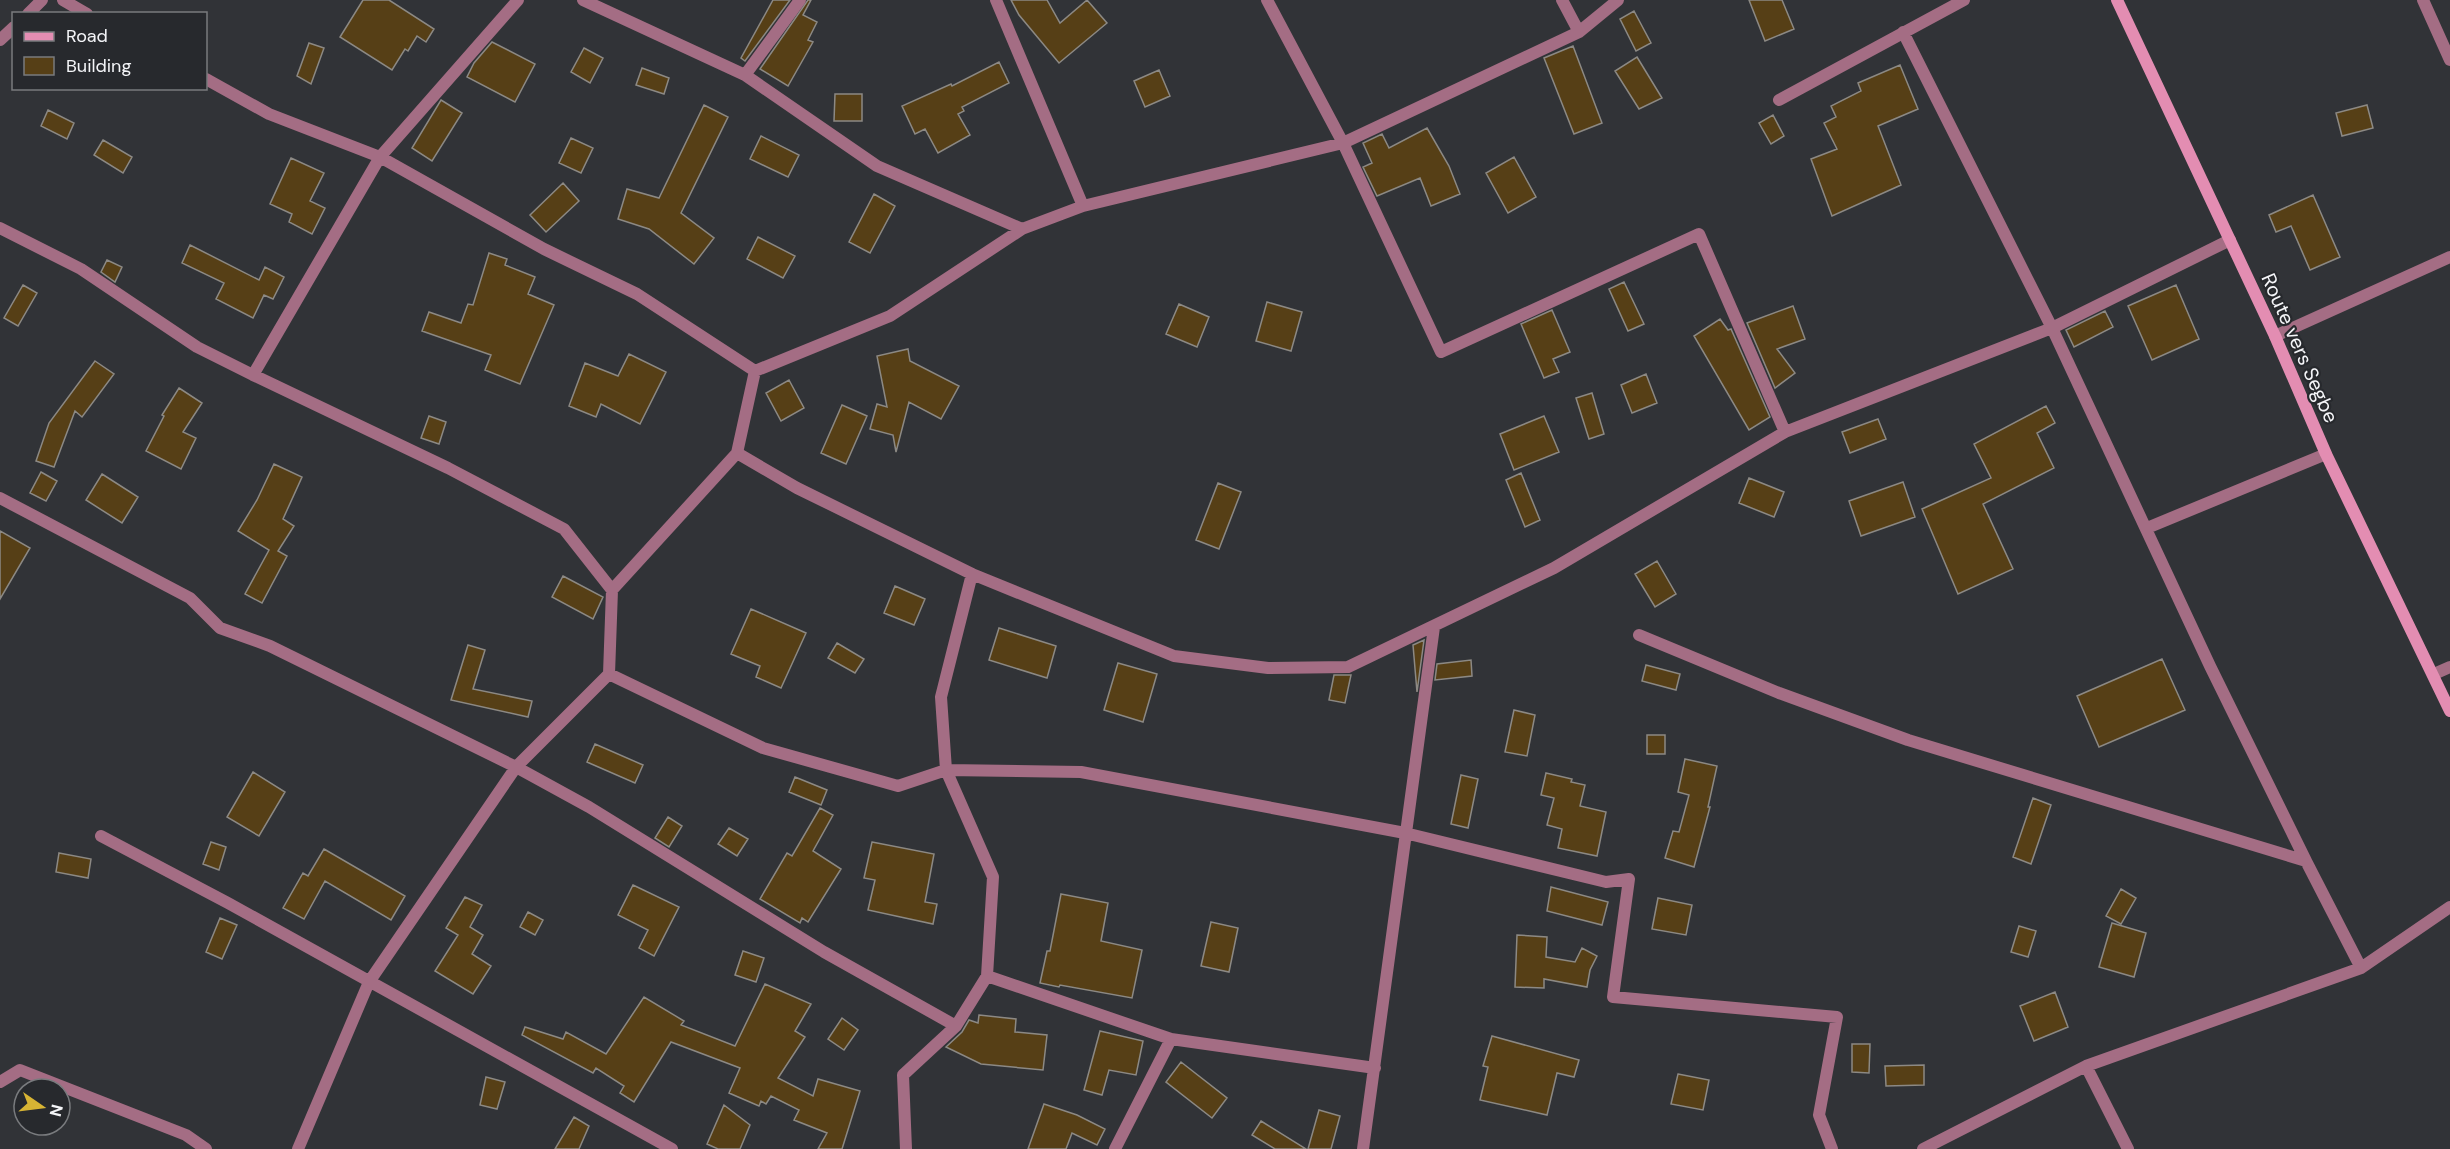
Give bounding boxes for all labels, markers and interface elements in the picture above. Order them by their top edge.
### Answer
legend [12,12,207,90]
text: Road [66,24,108,48]
text: Building [66,54,131,78]
street label: Route vers Segbe [2255,269,2345,427]
north arrow [12,1077,72,1137]
text: N [44,1102,68,1119]

